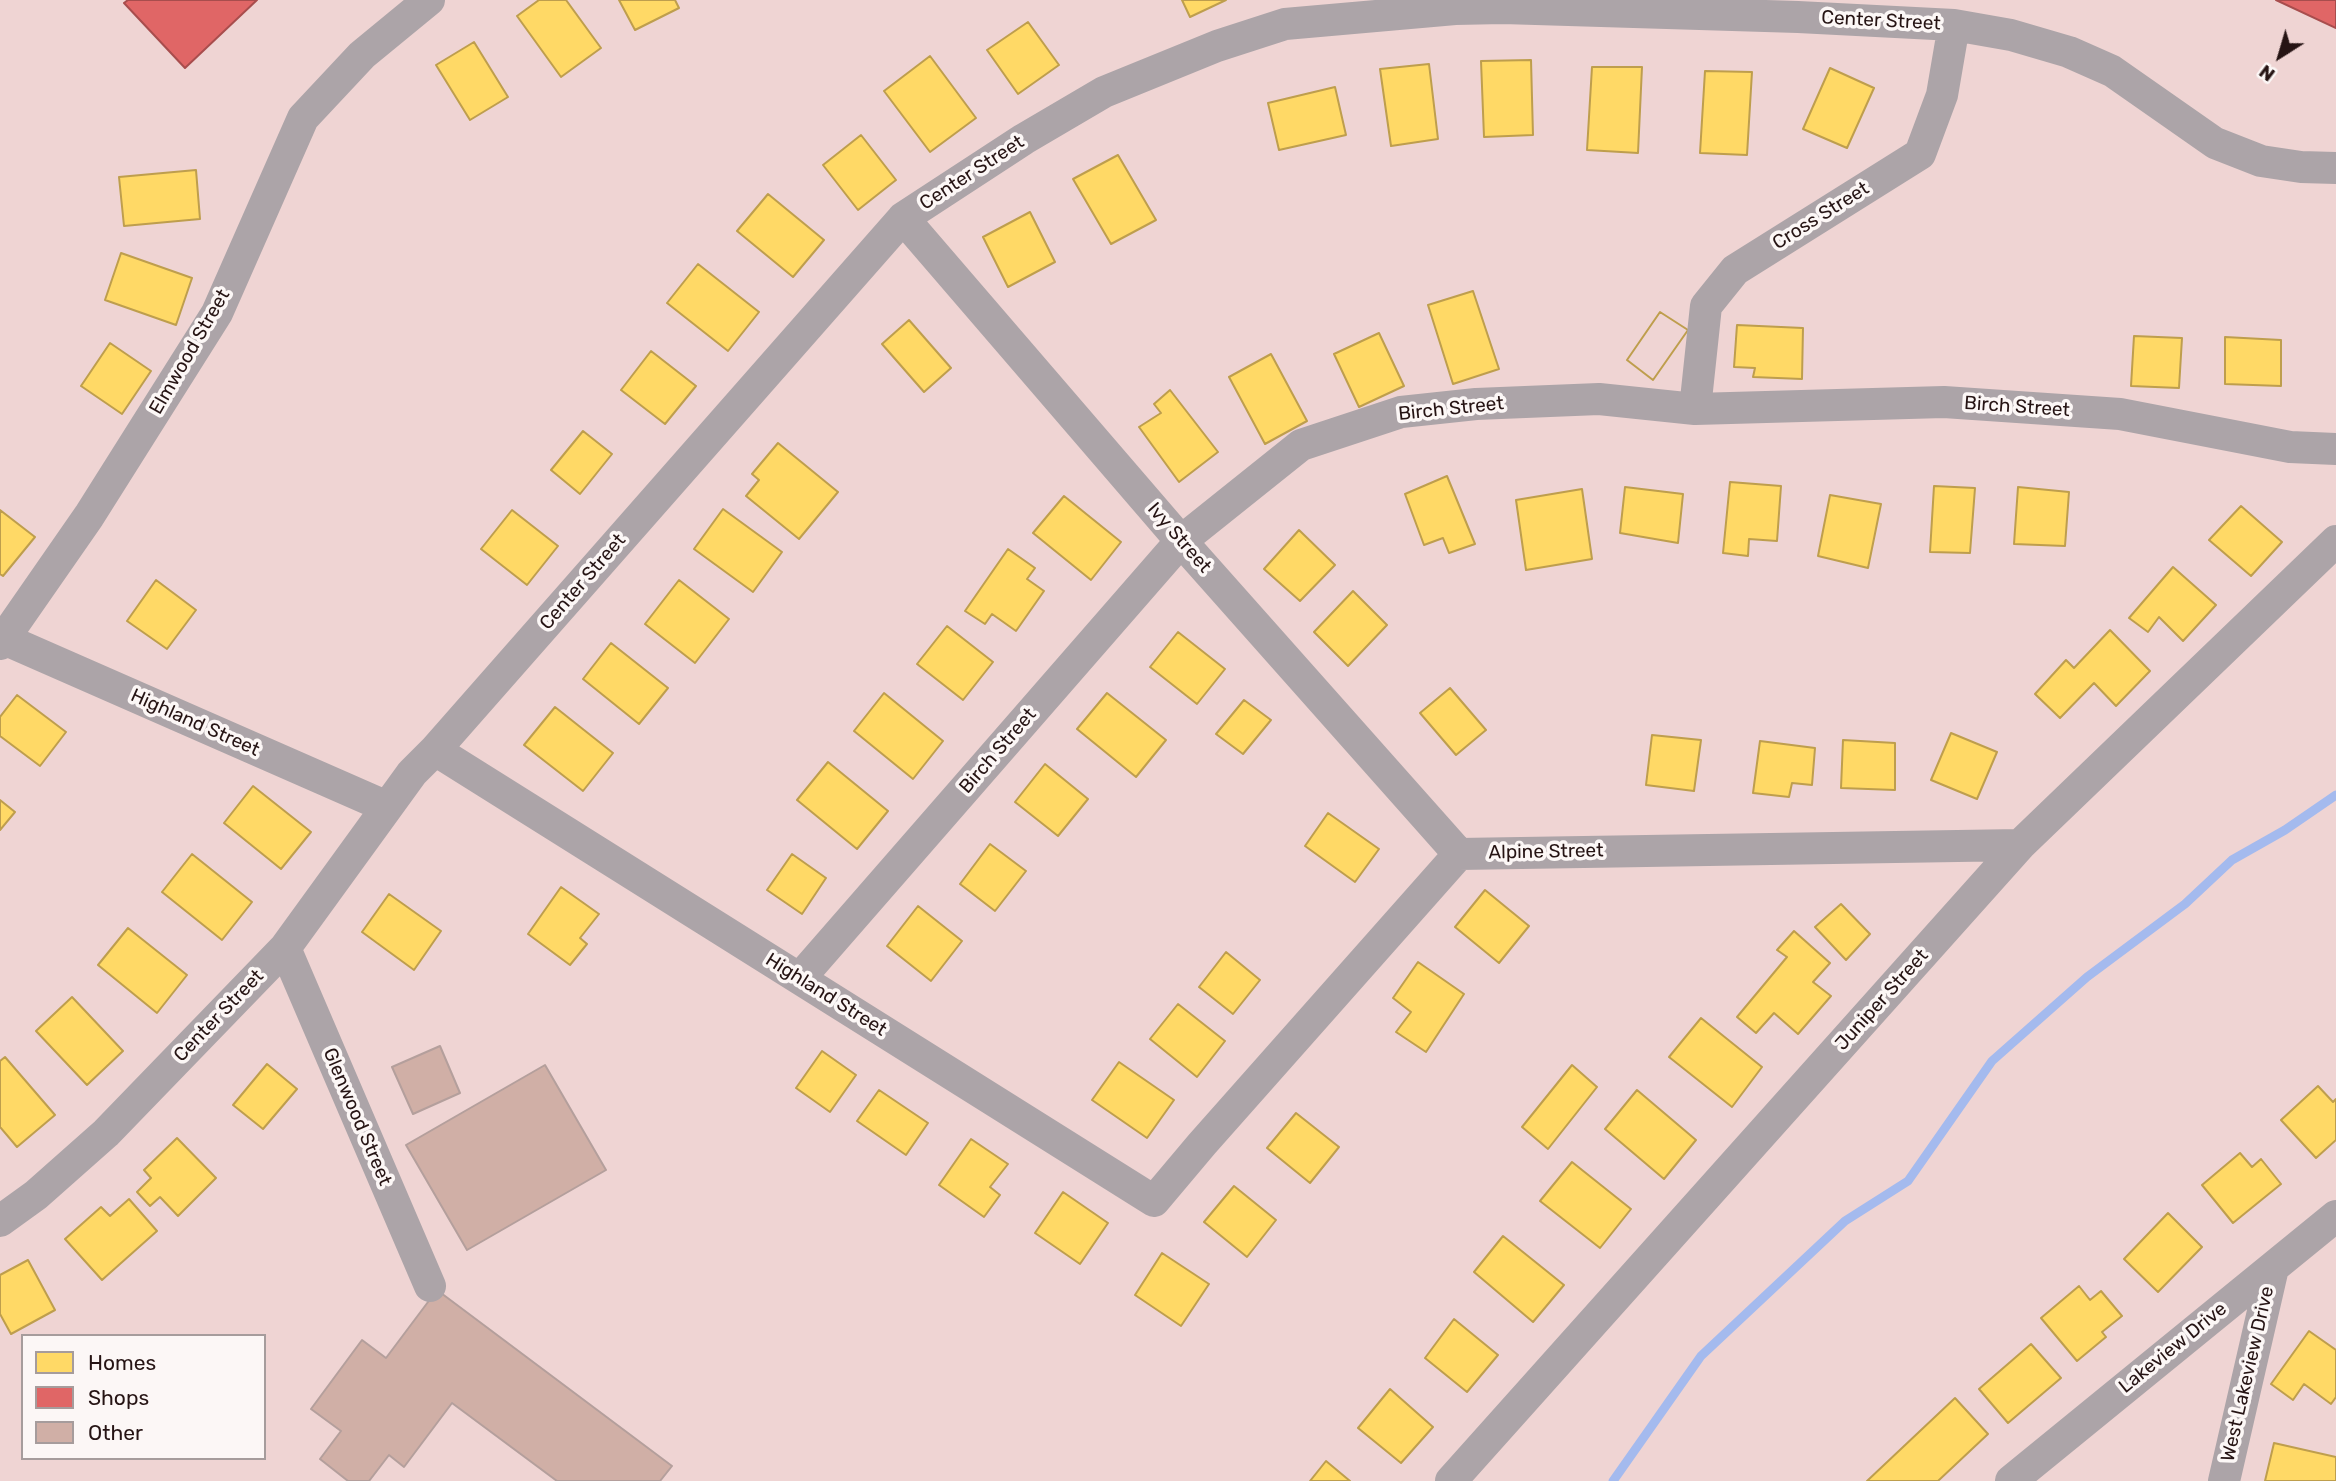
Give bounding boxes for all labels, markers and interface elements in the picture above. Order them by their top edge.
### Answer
street label: Center Street [1821,6,1941,36]
north arrow [2245,21,2315,91]
text: N [2255,60,2279,86]
street label: Center Street [916,131,1028,215]
street label: Cross Street [1769,177,1873,255]
street label: Elmwood Street [145,285,235,419]
street label: Birch Street [1397,392,1505,426]
street label: Birch Street [1963,392,2071,422]
street label: Ivy Street [1142,498,1216,578]
street label: Center Street [535,529,631,635]
street label: Highland Street [127,684,263,762]
street label: Birch Street [955,704,1041,798]
street label: Alpine Street [1488,840,1604,864]
street label: Juniper Street [1831,945,1933,1055]
street label: Highland Street [761,949,891,1041]
street label: Center Street [169,965,269,1067]
street label: Glenwood Street [318,1045,396,1189]
street label: West Lakeview Drive [2217,1284,2279,1464]
street label: Lakeview Drive [2115,1298,2231,1398]
legend [21,1334,266,1460]
text: Homes [88,1350,156,1375]
text: Shops [88,1385,149,1410]
text: Other [88,1420,143,1445]

